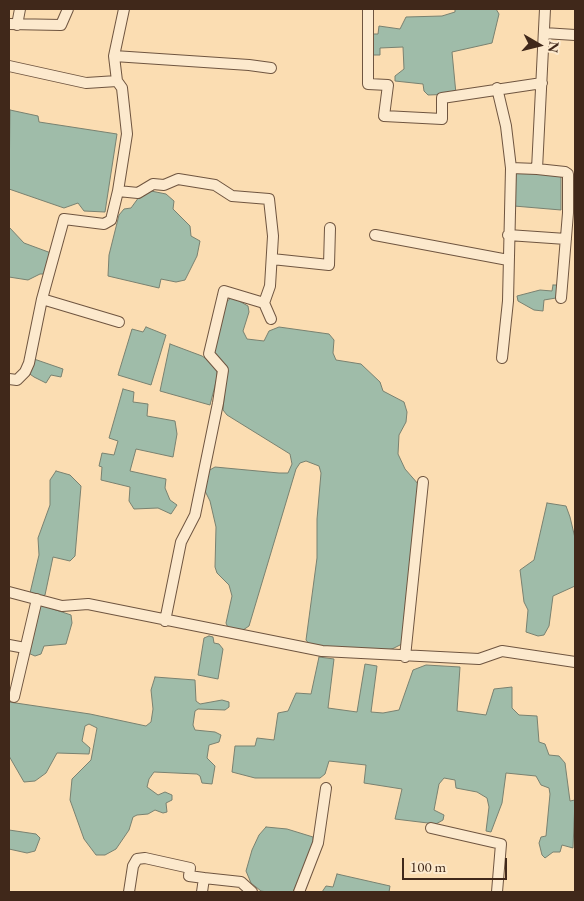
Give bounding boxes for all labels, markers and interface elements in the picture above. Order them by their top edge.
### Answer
north arrow [514,20,564,70]
text: N [544,40,564,54]
scale bar [404,848,509,880]
text: 100 m [410,857,446,876]

